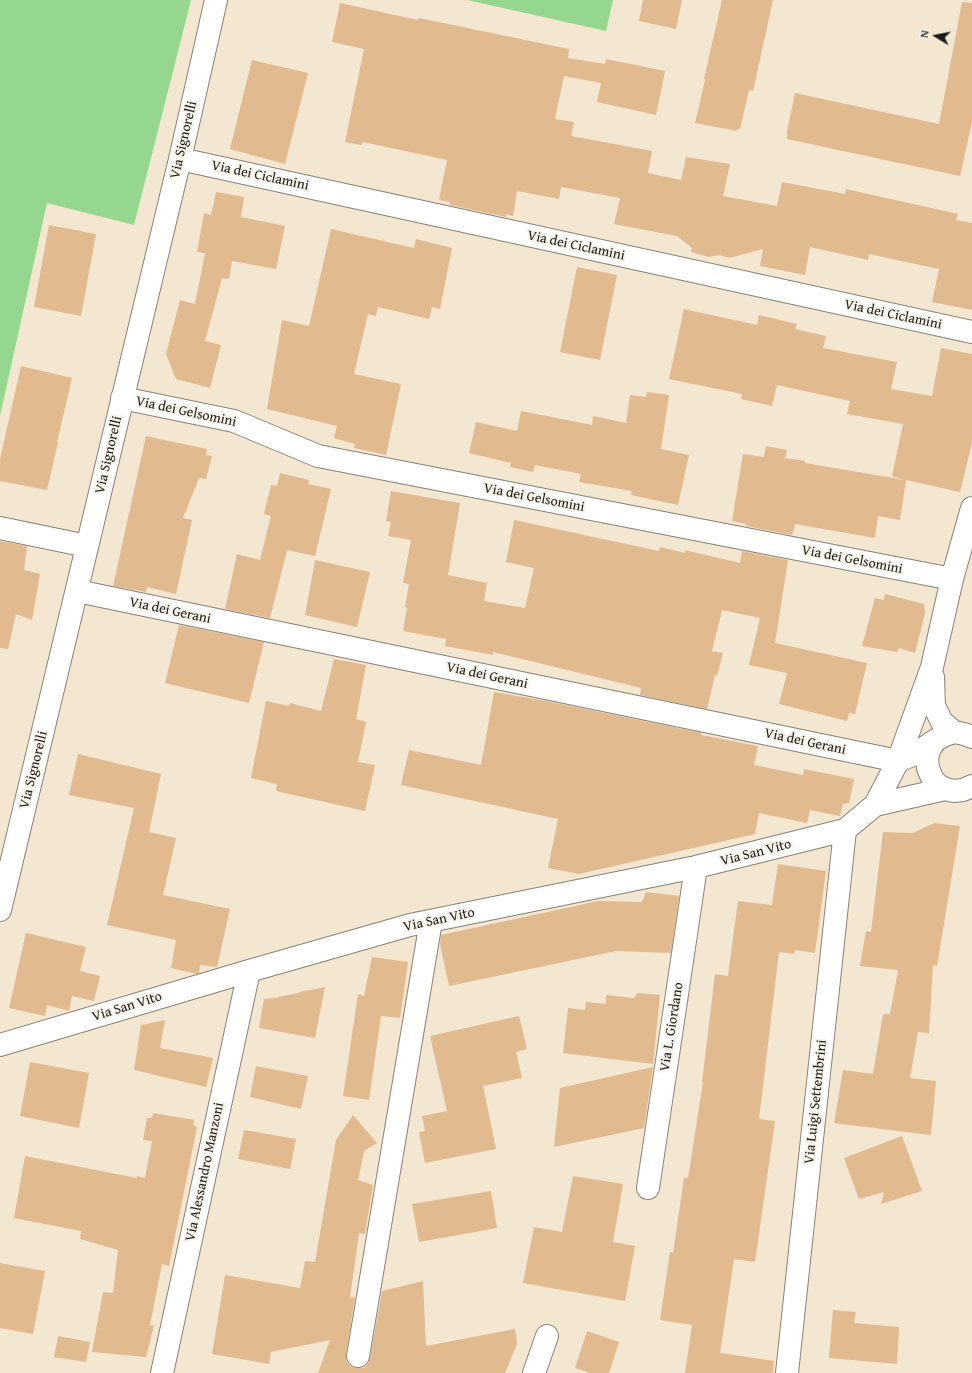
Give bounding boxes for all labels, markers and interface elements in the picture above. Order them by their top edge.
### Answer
north arrow [916,16,956,56]
text: N [916,29,933,39]
street label: Via Signorelli [167,99,201,181]
street label: Via dei Ciclamini [210,157,310,195]
street label: Via dei Ciclamini [526,227,626,265]
street label: Via dei Ciclamini [843,296,943,334]
street label: Via dei Gelsomini [134,393,238,431]
street label: Via Signorelli [92,414,126,496]
street label: Via dei Gelsomini [482,480,586,516]
street label: Via dei Gelsomini [800,542,904,578]
street label: Via dei Gerani [128,594,212,628]
street label: Via dei Gerani [445,659,529,693]
street label: Via dei Gerani [763,725,847,759]
street label: Via Signorelli [16,729,52,811]
street label: Via San Vito [719,836,793,870]
street label: Via San Vito [402,904,476,936]
street label: Via L. Giordano [657,981,687,1073]
street label: Via San Vito [90,988,164,1026]
street label: Via Luigi Settembrini [801,1039,831,1165]
street label: Via Alessandro Manzoni [182,1101,228,1243]

